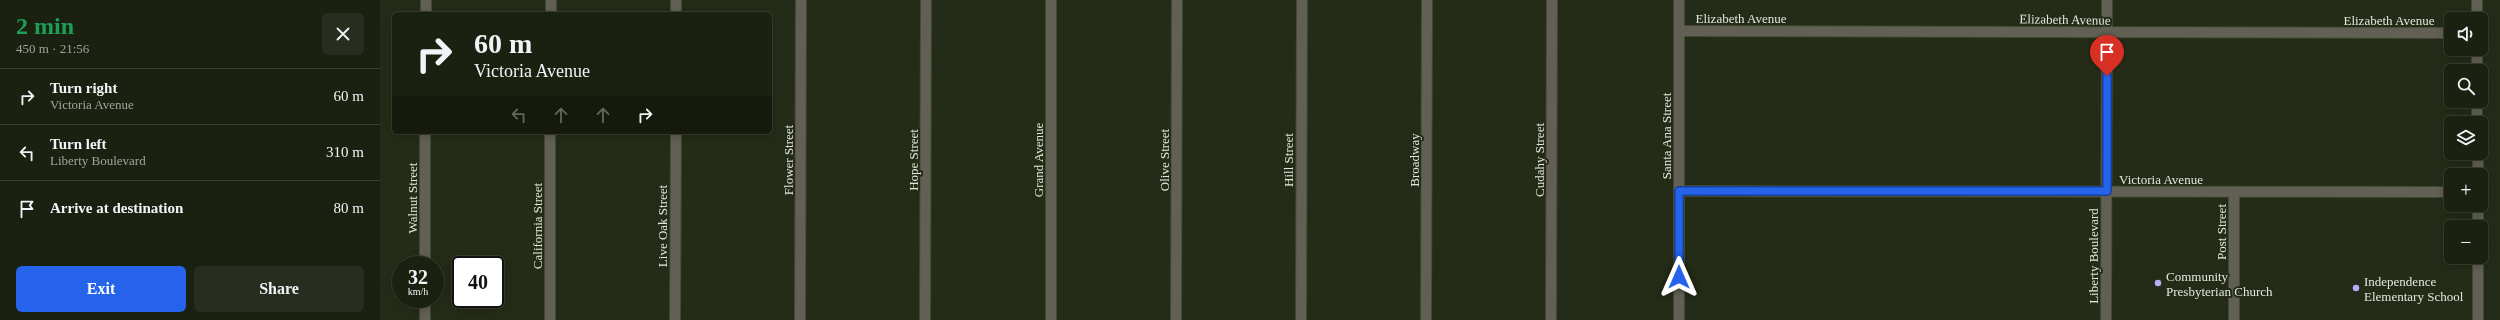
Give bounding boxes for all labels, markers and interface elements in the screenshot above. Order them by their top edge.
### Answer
street label: Elizabeth Avenue [1695,11,1787,26]
street label: Elizabeth Avenue [2019,11,2111,28]
map controls [2444,12,2488,264]
button: sound [2444,12,2488,56]
text: 2 min [16,13,74,39]
button: close [322,13,364,55]
street label: Elizabeth Avenue [2343,13,2435,28]
icon: right [408,28,460,80]
text: 60 m [474,28,532,59]
pin [2090,35,2124,76]
text: 450 m · 21:56 [16,41,89,56]
icon: arrive [2096,41,2118,63]
text: Victoria Avenue [474,61,590,81]
button: search [2444,64,2488,108]
text: Turn right [50,80,117,96]
icon: right [16,86,38,108]
text: 60 m [334,88,364,104]
street label: Santa Ana Street [1659,92,1674,179]
text: Victoria Avenue [50,97,134,112]
icon: left [508,104,530,126]
icon: ahead [550,104,572,126]
icon: ahead [592,104,614,126]
icon: right [634,104,656,126]
button: layers [2444,116,2488,160]
street label: Grand Avenue [1031,123,1046,197]
street label: Cudahy Street [1532,123,1547,197]
street label: Flower Street [781,124,796,195]
street label: Olive Street [1157,128,1172,191]
street label: Hope Street [906,129,921,191]
street label: Hill Street [1281,133,1296,187]
street label: Broadway [1407,133,1422,187]
text: Turn left [50,136,107,152]
icon: left [16,142,38,164]
text: 310 m [326,144,364,160]
text: Liberty Boulevard [50,153,146,168]
street label: Walnut Street [405,162,420,233]
button: + [2444,168,2488,212]
street label: Victoria Avenue [2119,172,2203,187]
street label: California Street [530,182,545,269]
street label: Live Oak Street [655,184,670,267]
icon: arrive [16,198,38,220]
text: Arrive at destination [50,200,183,216]
text: 80 m [334,200,364,216]
street label: Post Street [2214,204,2229,260]
street label: Liberty Boulevard [2086,208,2101,304]
button: − [2444,220,2488,264]
speed limit sign: 40 [452,256,504,308]
position arrow [1658,256,1700,298]
button: Exit [16,266,186,312]
button: Share [194,266,364,312]
text: 32 [408,266,428,288]
place label: Community Presbyterian Church [2166,269,2273,299]
place label: Independence Elementary School [2364,274,2464,304]
marker: Community Presbyterian Church [2153,278,2163,288]
marker: Independence Elementary School [2351,283,2361,293]
text: km/h [408,286,428,297]

